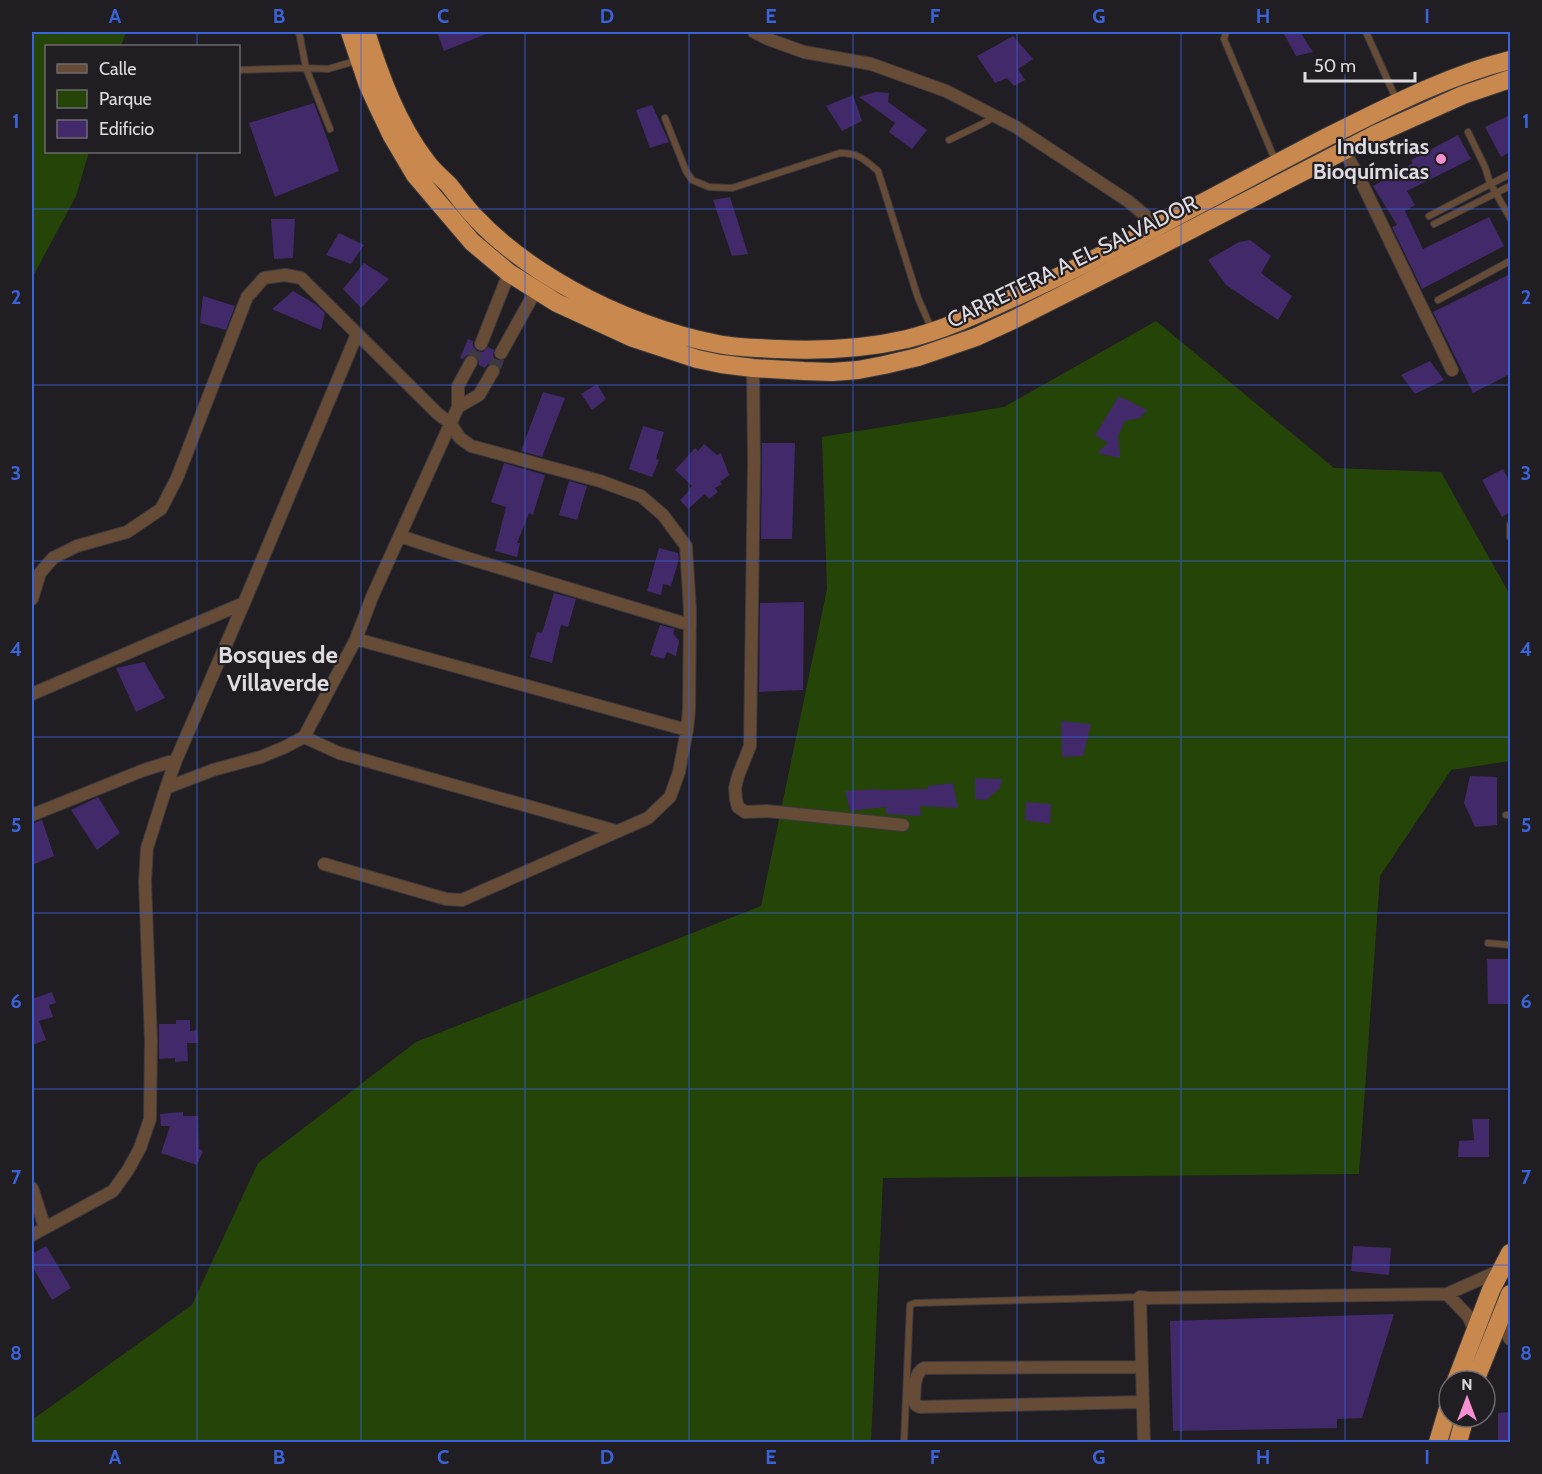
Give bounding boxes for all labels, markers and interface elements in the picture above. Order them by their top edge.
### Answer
text: A [109,4,122,28]
text: B [273,4,285,28]
text: C [437,4,449,28]
text: D [600,4,614,28]
text: E [765,4,777,28]
text: F [930,4,941,28]
text: G [1092,4,1106,28]
text: H [1256,4,1270,28]
text: I [1424,4,1430,28]
legend [45,45,240,153]
scale bar [1305,45,1414,83]
text: 50 m [1314,55,1356,77]
text: Calle [99,58,136,80]
text: Parque [99,88,152,110]
text: 1 [12,109,20,133]
text: 1 [1522,109,1530,133]
text: Edificio [99,118,154,140]
place label: Industrias Bioquímicas [1313,133,1429,185]
marker: Industrias Bioquímicas [1434,152,1448,166]
street label: CARRETERA A EL SALVADOR [943,189,1202,334]
text: 2 [11,285,21,309]
text: 2 [1521,285,1531,309]
text: 3 [11,461,21,485]
text: 3 [1521,461,1531,485]
text: 4 [10,637,22,661]
text: 4 [1520,637,1532,661]
district label: Bosques de Villaverde [218,640,338,697]
text: 5 [11,813,21,837]
text: 5 [1521,813,1531,837]
text: 6 [10,989,22,1013]
text: 6 [1520,989,1532,1013]
text: 7 [11,1165,22,1189]
text: 7 [1521,1165,1532,1189]
text: 8 [10,1341,22,1365]
text: 8 [1520,1341,1532,1365]
north arrow [1437,1369,1497,1429]
text: N [1461,1375,1473,1394]
text: A [109,1445,122,1469]
text: B [273,1445,285,1469]
text: C [437,1445,449,1469]
text: D [600,1445,614,1469]
text: E [765,1445,777,1469]
text: F [930,1445,941,1469]
text: G [1092,1445,1106,1469]
text: H [1256,1445,1270,1469]
text: I [1424,1445,1430,1469]

